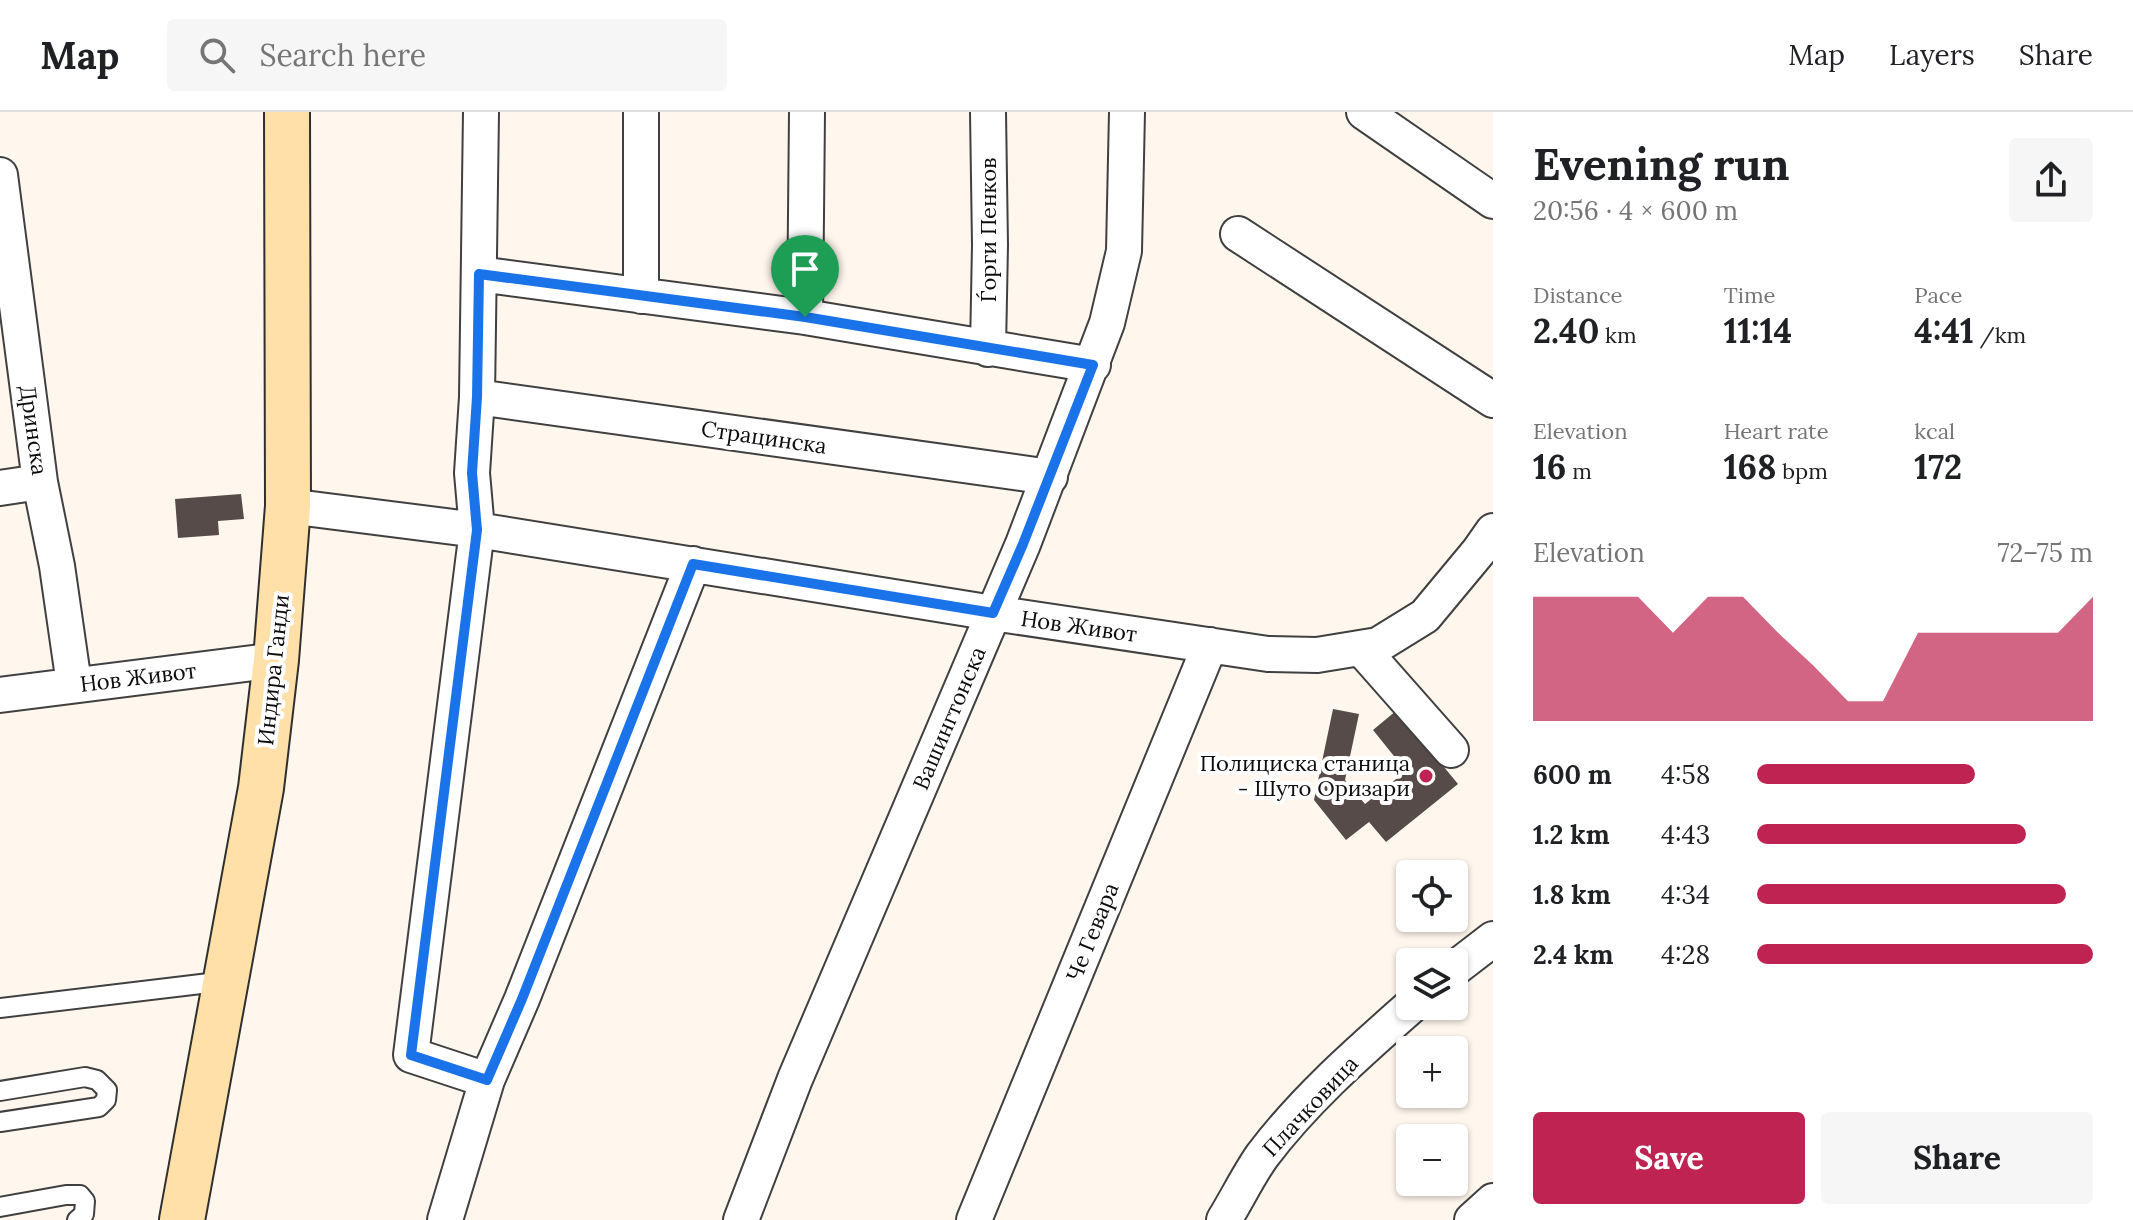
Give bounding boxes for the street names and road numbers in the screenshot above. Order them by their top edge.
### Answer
street label: Ѓорги Пенков [974,157,1002,303]
street label: Дринска [14,383,54,477]
street label: Страцинска [699,414,829,460]
street label: Индира Ганди [251,593,295,747]
street label: Нов Живот [1019,604,1139,648]
street label: Вашингтонска [906,642,992,794]
street label: Нов Живот [78,656,198,698]
street label: Че Гевара [1060,879,1124,985]
street label: Плачковица [1256,1050,1364,1162]

